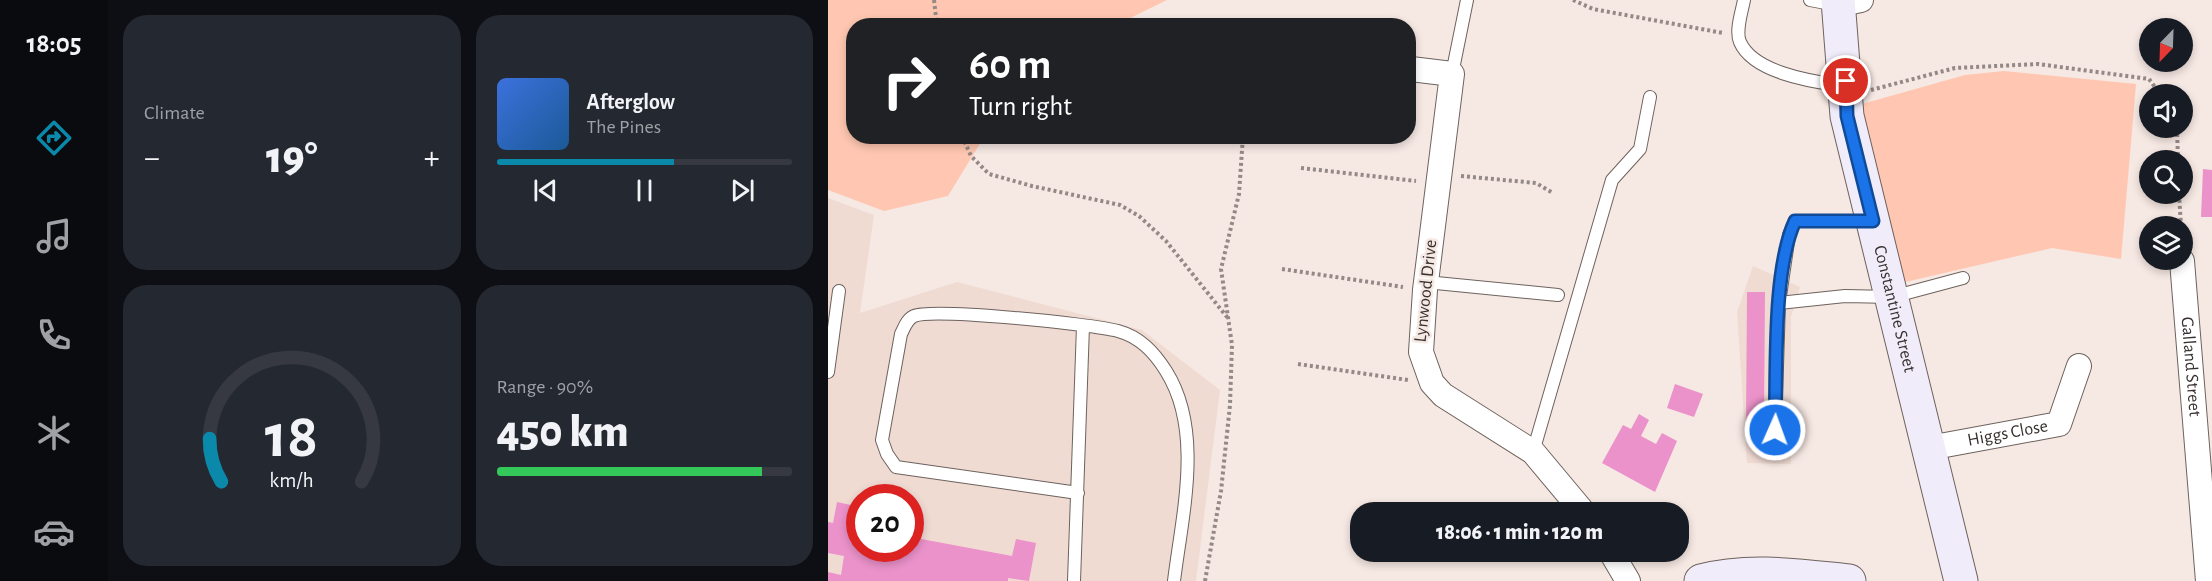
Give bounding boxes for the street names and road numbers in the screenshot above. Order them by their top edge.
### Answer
street label: Lynwood Drive [1412,239,1440,343]
street label: Constantine Street [1870,244,1919,374]
street label: Galland Street [2178,316,2204,417]
street label: Higgs Close [1966,417,2049,450]

